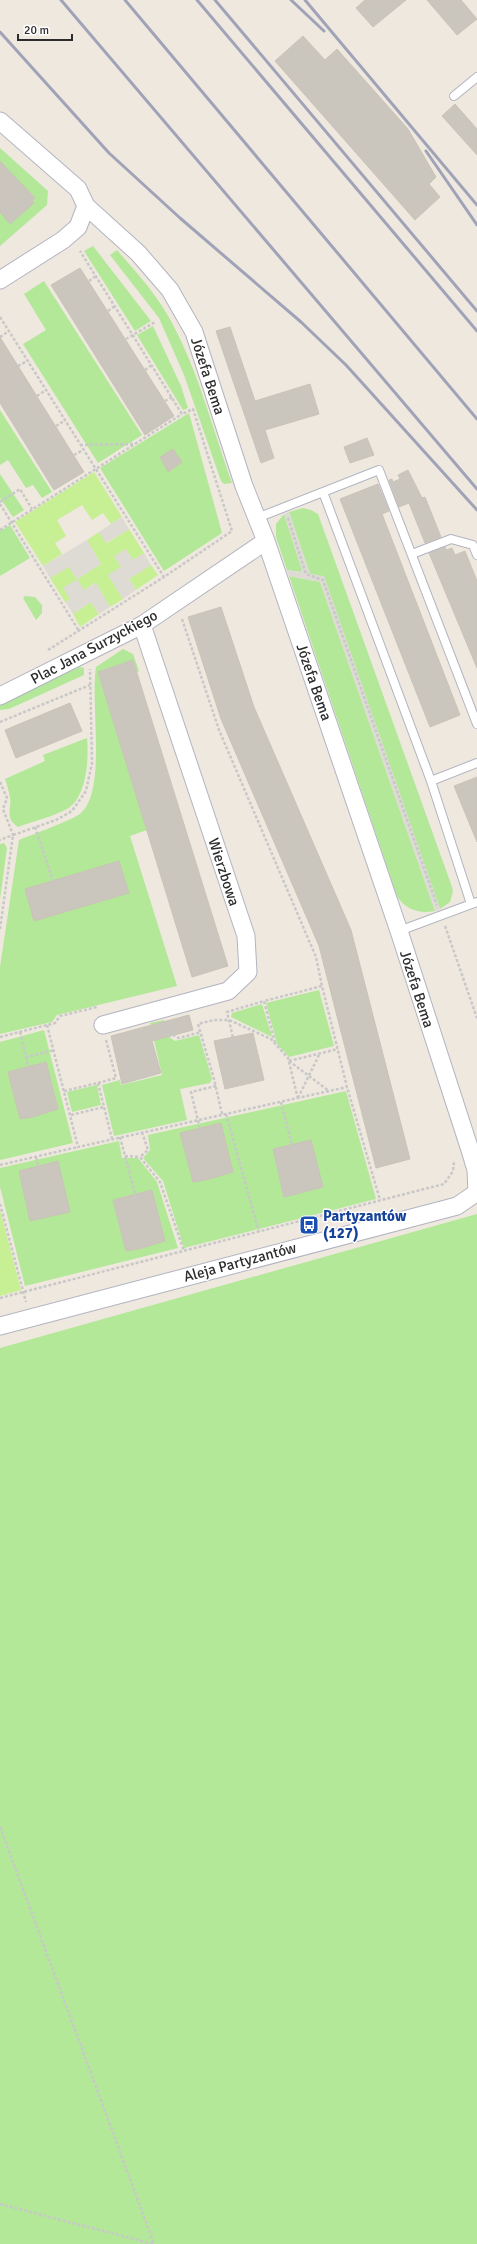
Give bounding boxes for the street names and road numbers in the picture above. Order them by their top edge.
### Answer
street label: Józefa Bema [187,335,229,417]
street label: Plac Jana Surzyckiego [27,606,161,688]
street label: Józefa Bema [292,641,336,723]
street label: Wierzbowa [205,836,243,908]
street label: Józefa Bema [396,948,438,1030]
street label: Aleja Partyzantów [182,1238,298,1286]

